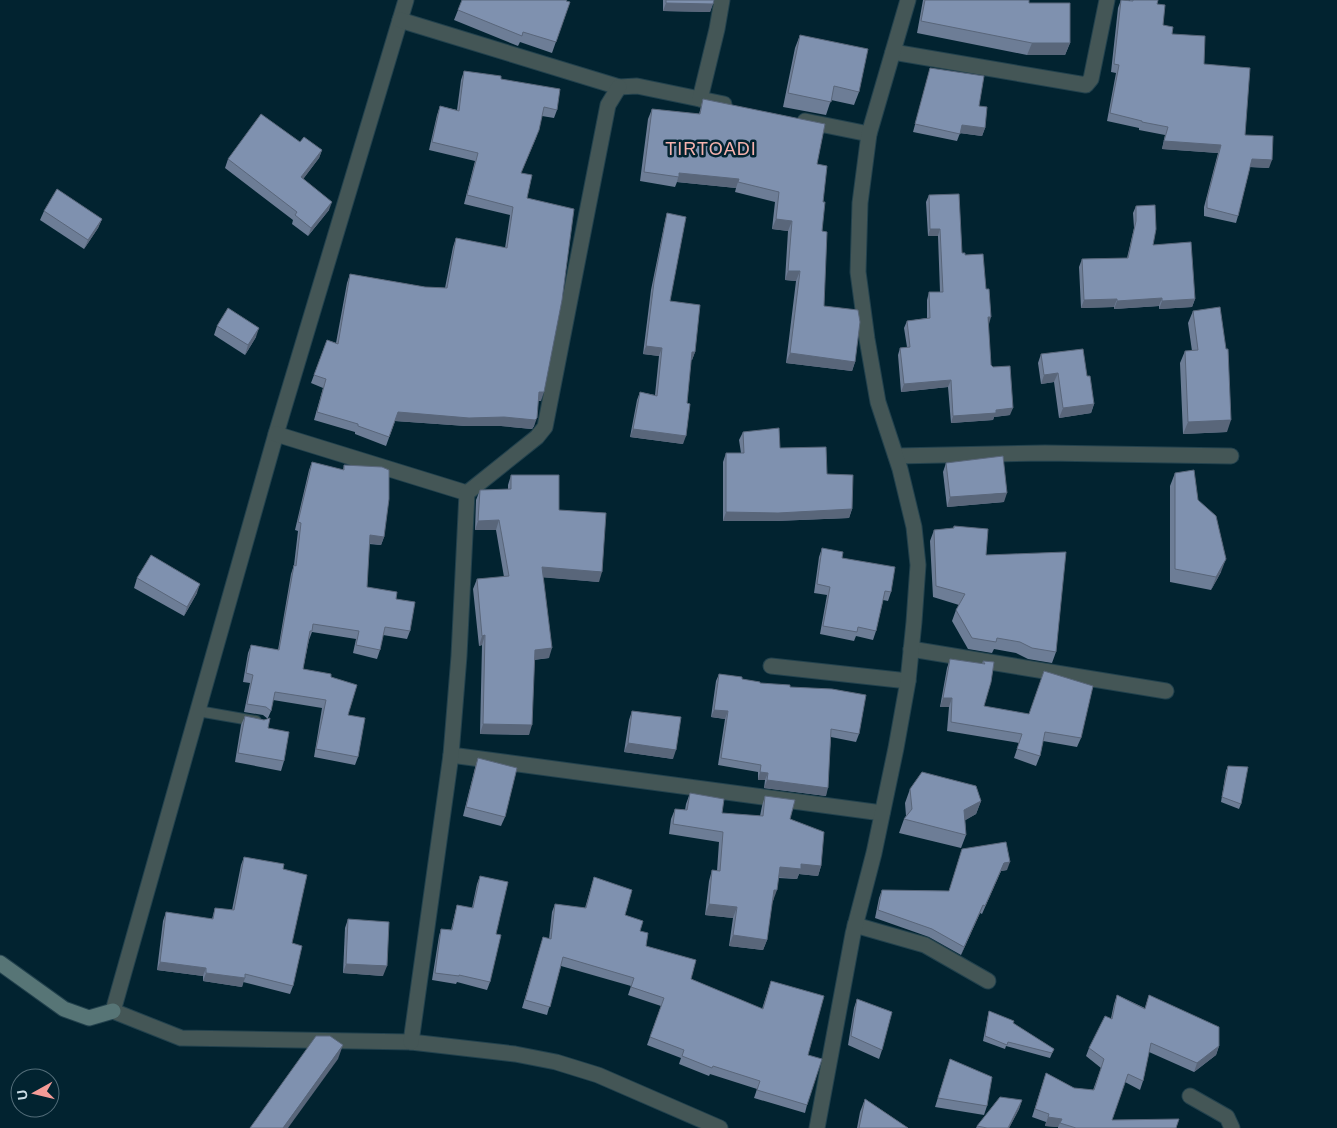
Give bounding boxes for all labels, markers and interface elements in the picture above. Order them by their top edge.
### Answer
district label: TIRTOADI [665,139,757,159]
north arrow [10,1068,60,1118]
text: U [13,1089,31,1101]

